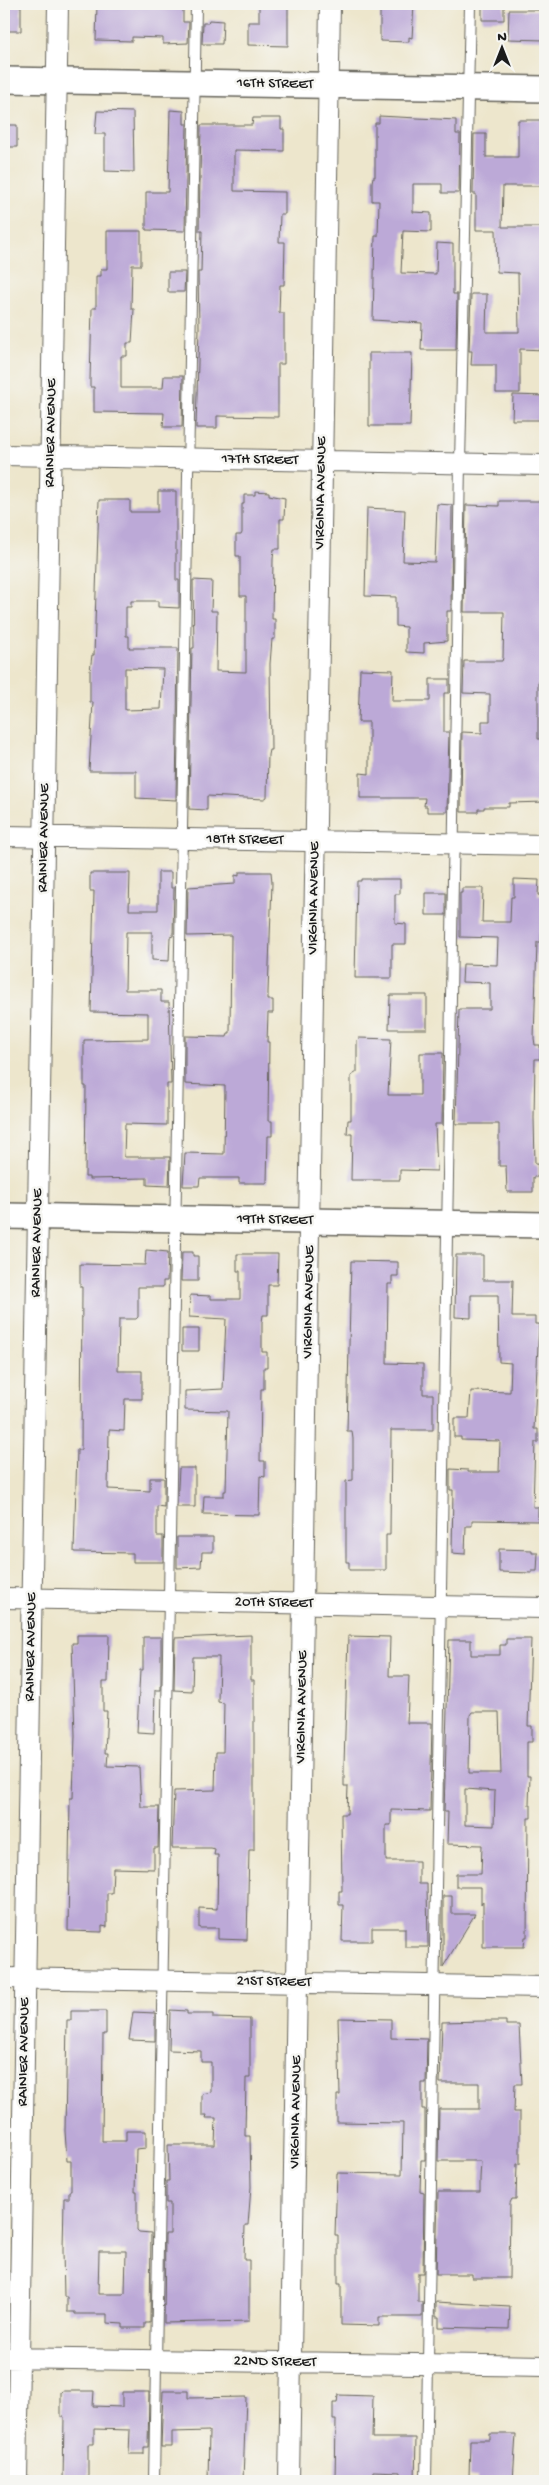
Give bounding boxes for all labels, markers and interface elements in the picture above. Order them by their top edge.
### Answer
north arrow [476,22,526,72]
text: N [497,29,507,46]
street label: 16TH STREET [236,74,315,94]
street label: RAINIER AVENUE [41,378,61,488]
street label: VIRGINIA AVENUE [311,436,331,551]
street label: 17TH STREET [220,450,300,470]
street label: RAINIER AVENUE [34,783,54,893]
street label: 18TH STREET [205,830,285,850]
street label: VIRGINIA AVENUE [304,841,324,956]
street label: RAINIER AVENUE [27,1188,47,1298]
street label: 19TH STREET [236,1210,315,1230]
street label: VIRGINIA AVENUE [299,1245,319,1360]
street label: RAINIER AVENUE [21,1592,41,1702]
street label: 20TH STREET [234,1593,315,1613]
street label: VIRGINIA AVENUE [292,1650,312,1765]
street label: 21ST STREET [236,1972,313,1992]
street label: RAINIER AVENUE [14,1997,34,2107]
street label: VIRGINIA AVENUE [286,2055,306,2170]
street label: 22ND STREET [233,2352,318,2372]

